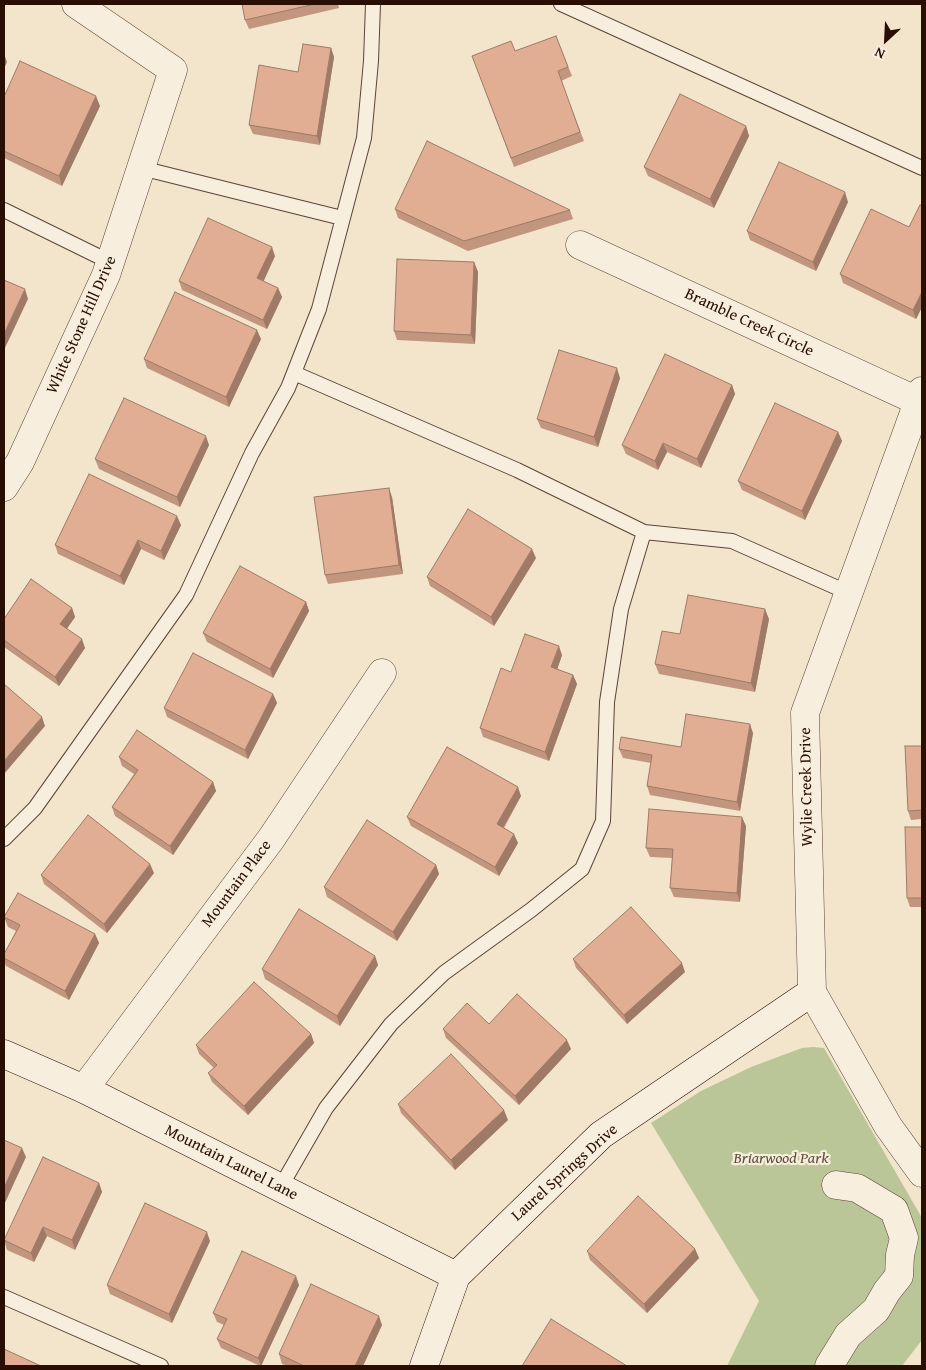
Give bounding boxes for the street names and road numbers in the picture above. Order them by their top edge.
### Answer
street label: White Stone Hill Drive [43,253,121,397]
street label: Bramble Creek Circle [681,285,817,361]
street label: Wylie Creek Drive [796,727,818,847]
street label: Mountain Place [198,837,276,931]
street label: Laurel Springs Drive [508,1120,622,1226]
street label: Mountain Laurel Lane [161,1121,301,1205]

